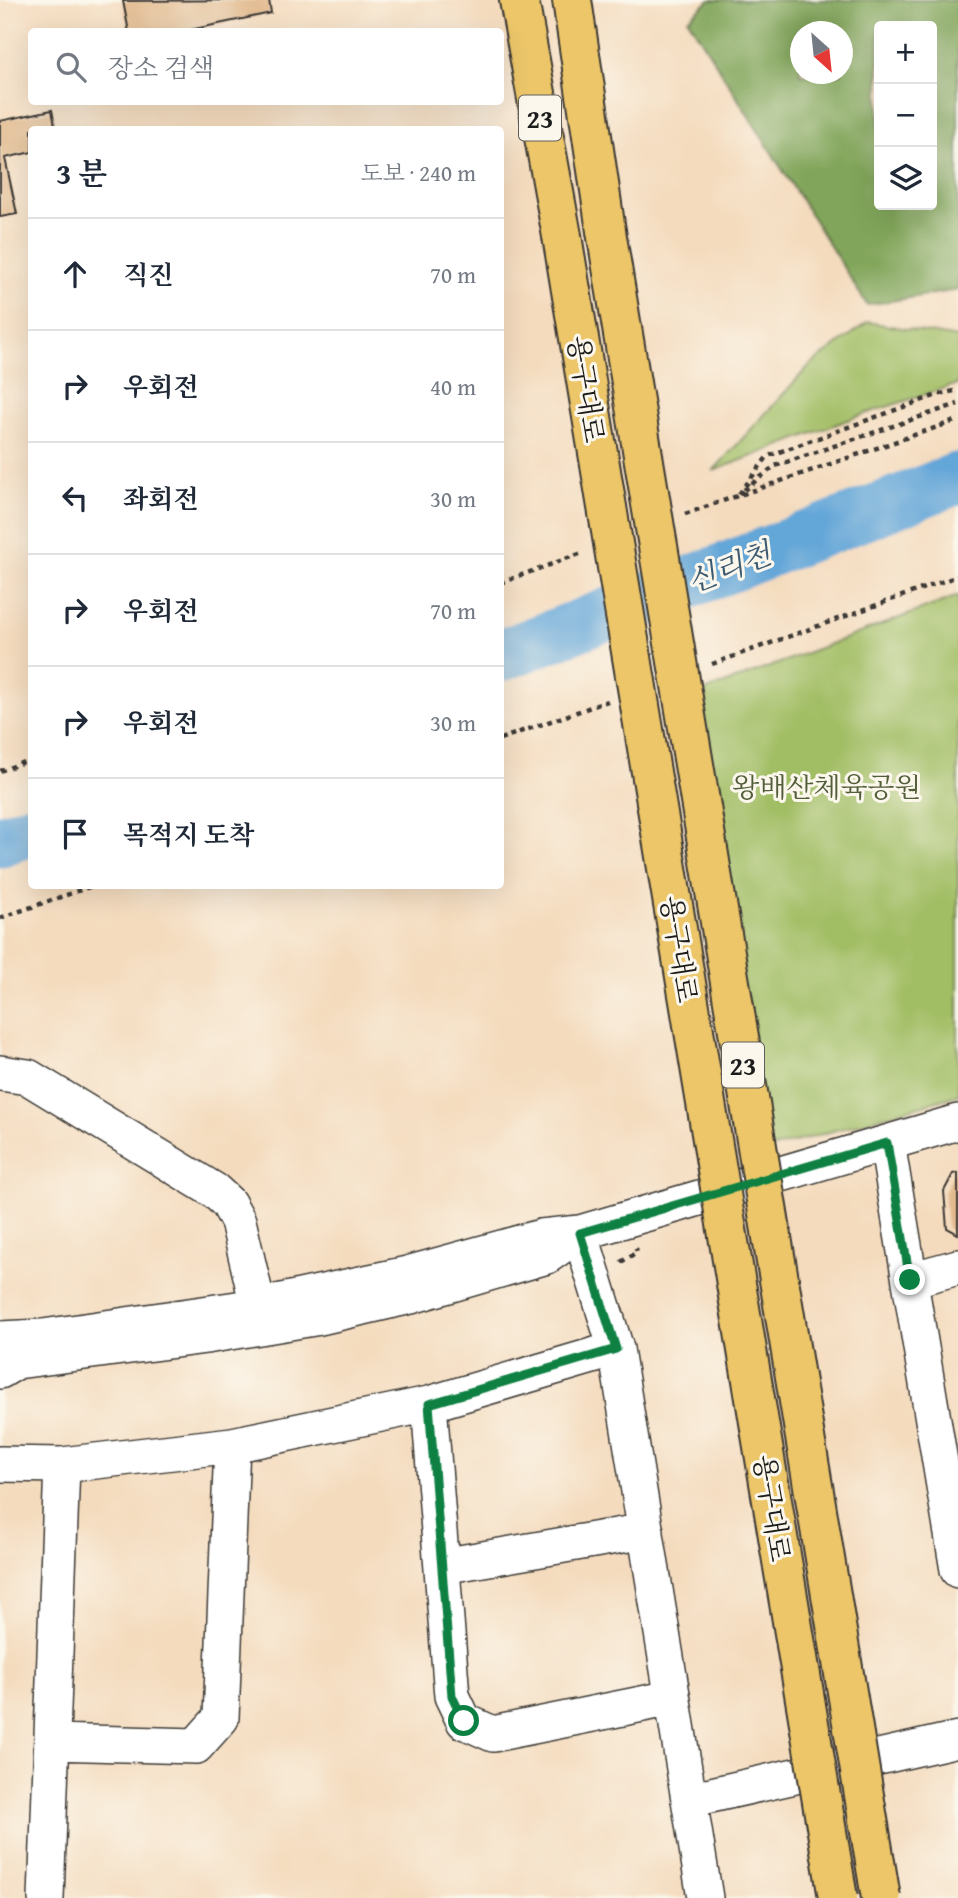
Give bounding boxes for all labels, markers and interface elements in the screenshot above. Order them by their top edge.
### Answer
north arrow [790,21,853,84]
map controls [874,21,937,210]
button: + [874,21,937,84]
search box [28,28,504,105]
icon: search [52,48,90,86]
text: 장소 검색 [108,48,214,87]
button: − [874,84,937,147]
road number: 23 [519,96,561,140]
button: layers [874,147,937,210]
text: 3 분 [56,151,107,195]
text: 도보 · 240 m [361,156,476,189]
icon: ahead [56,255,94,293]
text: 직진 [123,255,173,294]
text: 70 m [430,258,476,291]
street label: 용구대로 [558,332,616,446]
icon: right [56,367,94,405]
text: 우회전 [123,367,198,406]
text: 40 m [430,370,476,403]
icon: left [56,479,94,517]
text: 좌회전 [123,479,198,518]
text: 30 m [430,482,476,515]
water label: 신리천 [681,530,779,603]
icon: right [56,591,94,629]
text: 우회전 [123,591,198,630]
text: 70 m [430,594,476,627]
icon: right [56,703,94,741]
text: 우회전 [123,703,198,742]
text: 30 m [430,706,476,739]
park label: 왕배산체육공원 [732,766,922,807]
icon: arrive [56,815,94,853]
text: 목적지 도착 [123,815,254,854]
street label: 용구대로 [651,892,709,1006]
road number: 23 [722,1042,764,1088]
route end [894,1264,925,1295]
street label: 용구대로 [744,1451,802,1565]
route start [448,1705,479,1736]

